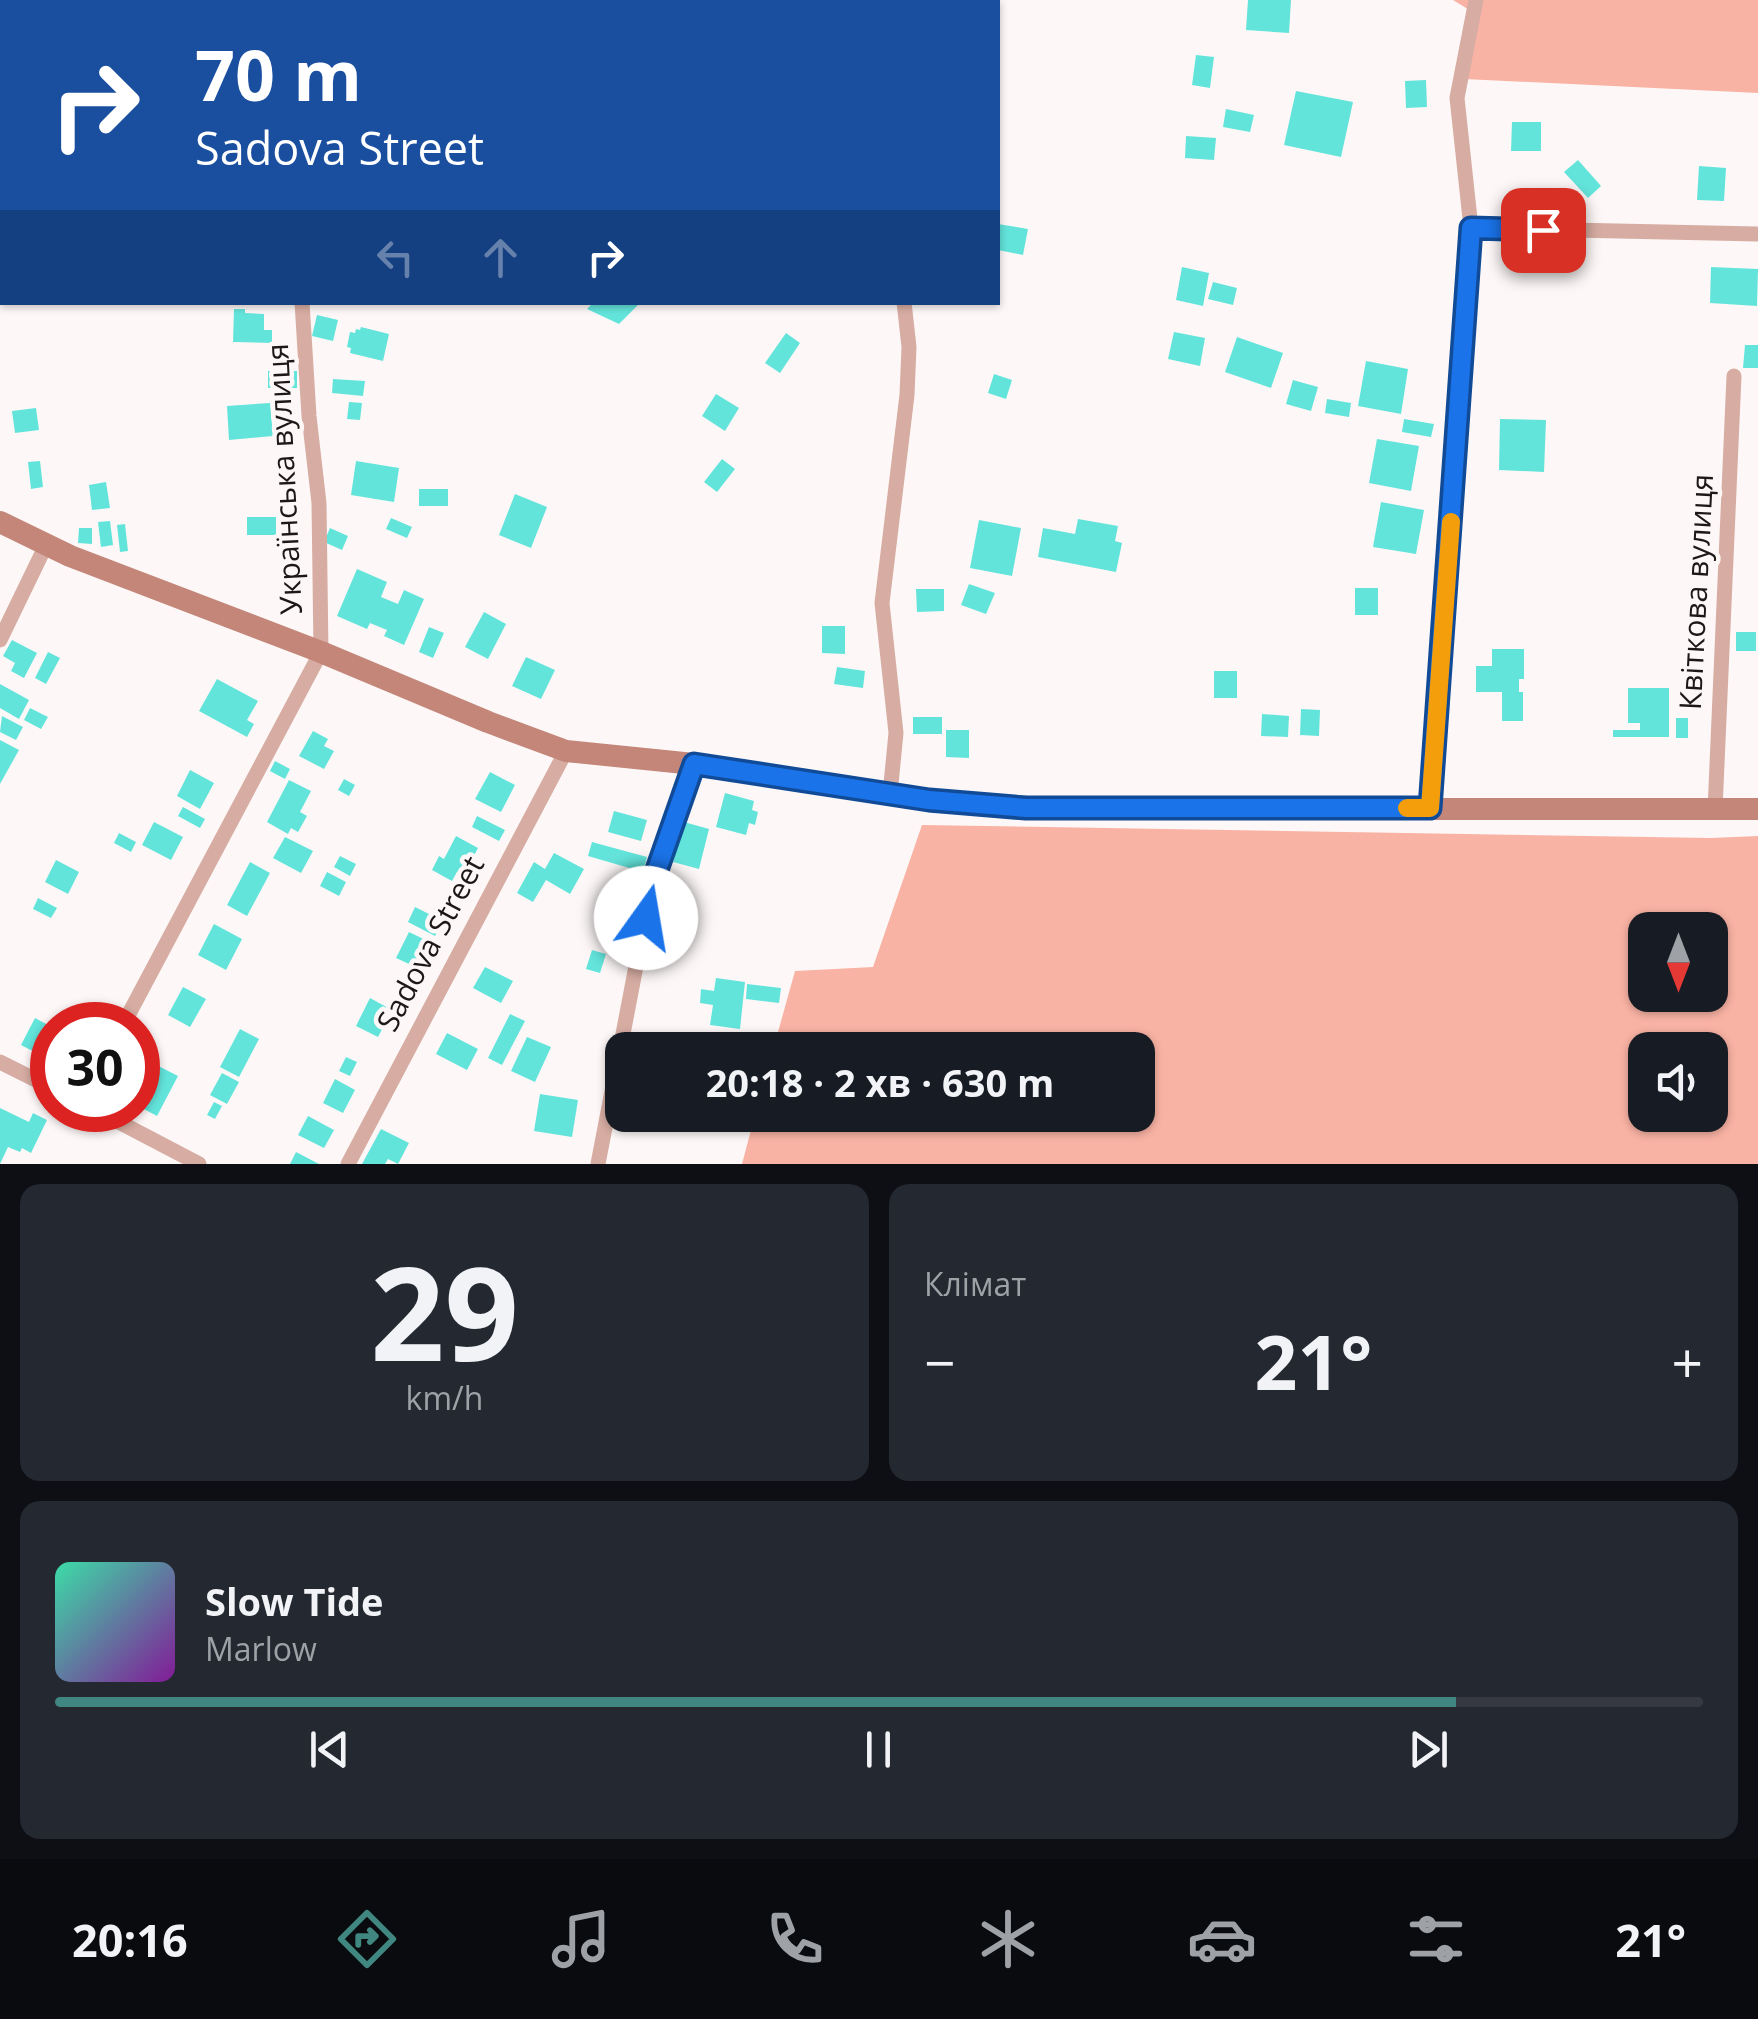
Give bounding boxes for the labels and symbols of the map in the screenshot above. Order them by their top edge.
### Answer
pin [1501,188,1586,273]
street label: Українська вулиця [256,342,311,616]
street label: Квіткова вулиця [1669,473,1722,711]
street label: Sadova Street [366,849,493,1038]
position arrow [594,866,698,970]
north arrow [1628,912,1728,1012]
speed limit sign: 30 [30,1002,160,1132]

